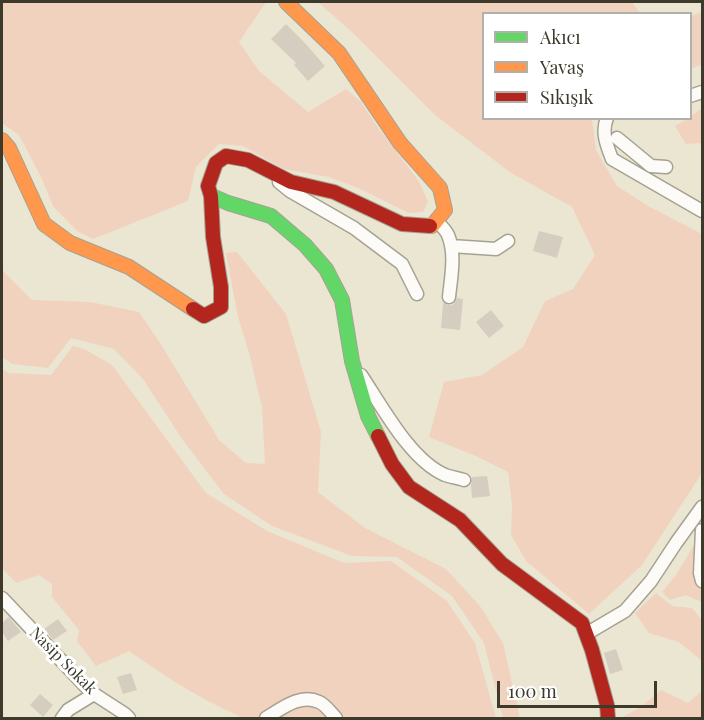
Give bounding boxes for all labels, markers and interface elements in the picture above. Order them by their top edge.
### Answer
legend [482,12,692,120]
text: Akıcı [540,25,581,49]
text: Yavaş [540,55,584,79]
text: Sıkışık [540,85,593,109]
street label: Nasip Sokak [26,624,100,698]
scale bar [500,669,660,707]
text: 100 m [508,679,557,703]

